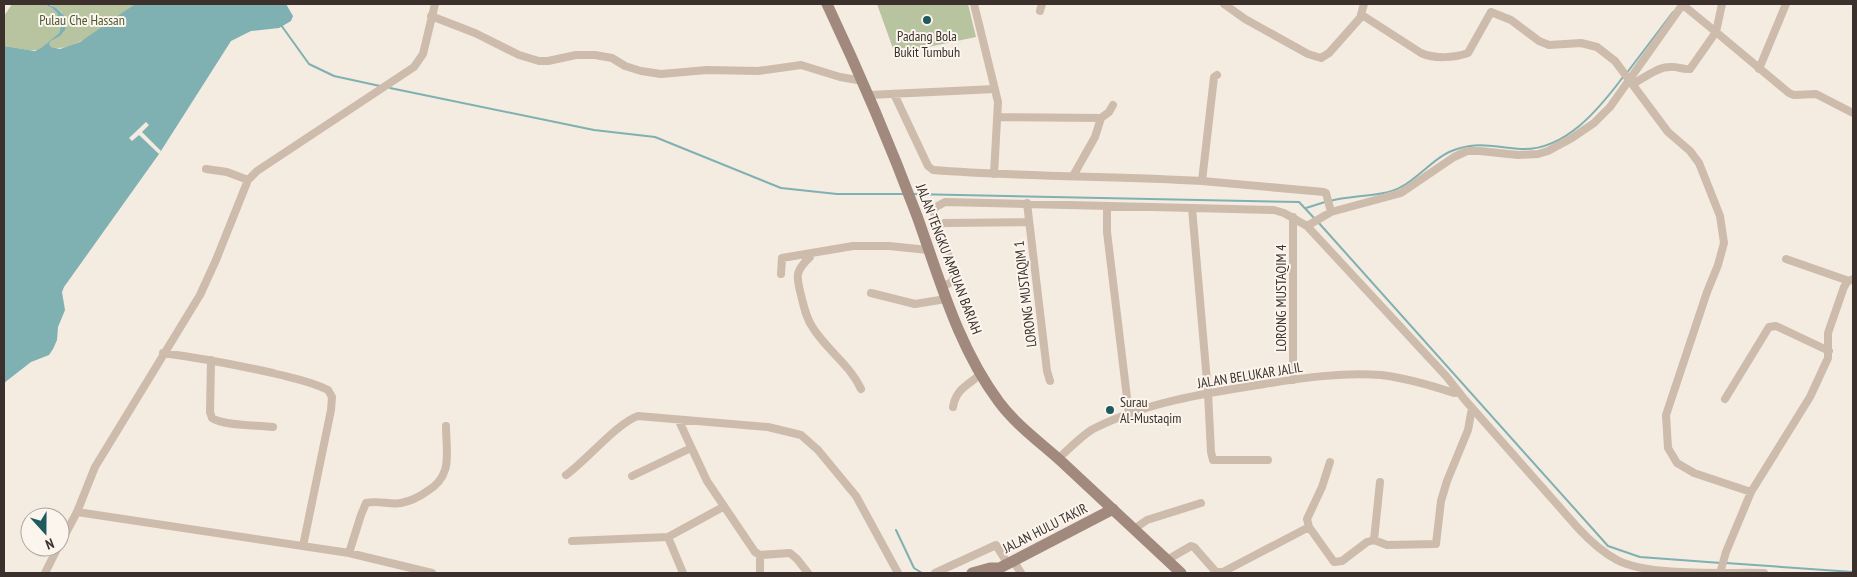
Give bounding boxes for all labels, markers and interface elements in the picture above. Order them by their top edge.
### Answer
park label: Pulau Che Hassan [39,11,125,29]
marker: Padang Bola Bukit Tumbuh [921,14,933,26]
place label: Padang Bola Bukit Tumbuh [894,27,960,61]
street label: JALAN TENGKU AMPUAN BARIAH [912,180,986,337]
street label: LORONG MUSTAQIM 1 [1010,240,1040,348]
street label: LORONG MUSTAQIM 4 [1272,244,1290,352]
street label: JALAN BELUKAR JALIL [1195,358,1304,392]
place label: Surau Al-Mustaqim [1120,393,1181,427]
marker: Surau Al-Mustaqim [1104,404,1116,416]
street label: JALAN HULU TAKIR [999,499,1091,557]
north arrow [20,507,70,557]
text: N [43,534,56,554]

